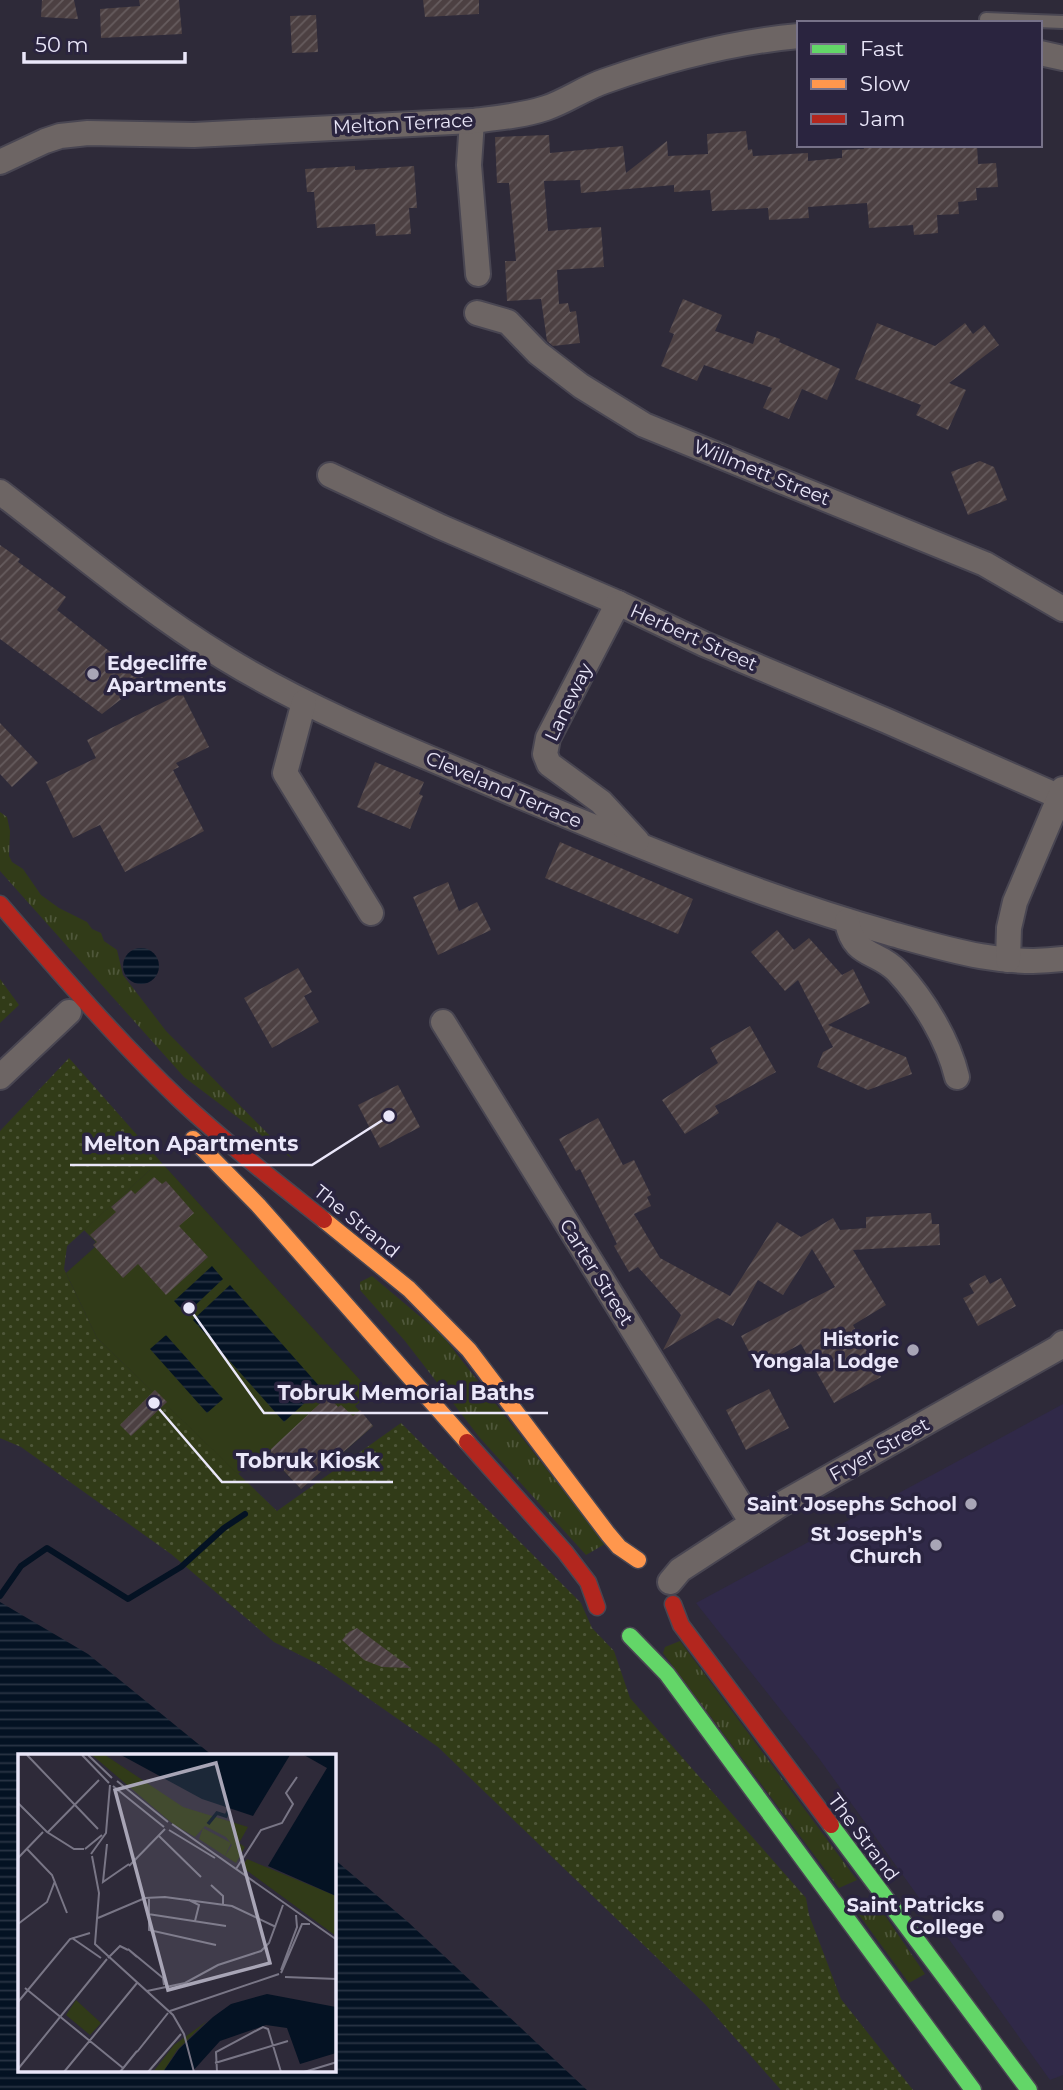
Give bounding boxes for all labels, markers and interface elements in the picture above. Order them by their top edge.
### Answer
scale bar [24,21,186,65]
legend [797,21,1042,147]
text: 50 m [35,32,89,57]
text: Fast [860,36,904,61]
text: Slow [860,71,910,96]
text: Jam [859,106,905,131]
street label: Melton Terrace [332,108,474,139]
street label: Willmett Street [690,435,834,510]
street label: Herbert Street [627,599,761,676]
place label: Edgecliffe Apartments [106,652,226,697]
street label: Laneway [540,659,598,745]
marker: Edgecliffe Apartments [85,666,101,682]
street label: Cleveland Terrace [422,746,585,833]
callout: Melton Apartments [70,1123,312,1165]
text: Melton Apartments [84,1131,298,1156]
street label: The Strand [309,1180,404,1263]
street label: Carter Street [555,1215,639,1330]
place label: Historic Yongala Lodge [751,1328,899,1373]
marker: Historic Yongala Lodge [905,1342,921,1358]
callout: Tobruk Memorial Baths [264,1371,548,1413]
text: Tobruk Memorial Baths [278,1380,534,1405]
street label: Fryer Street [825,1412,934,1486]
callout: Tobruk Kiosk [222,1440,393,1482]
text: Tobruk Kiosk [236,1448,380,1473]
place label: Saint Josephs School [747,1493,957,1516]
marker: Saint Josephs School [963,1496,979,1512]
place label: St Joseph's Church [811,1523,922,1568]
marker: St Joseph's Church [928,1537,944,1553]
inset map [18,1754,336,2072]
street label: The Strand [823,1789,904,1886]
place label: Saint Patricks College [847,1894,984,1939]
marker: Saint Patricks College [990,1908,1006,1924]

